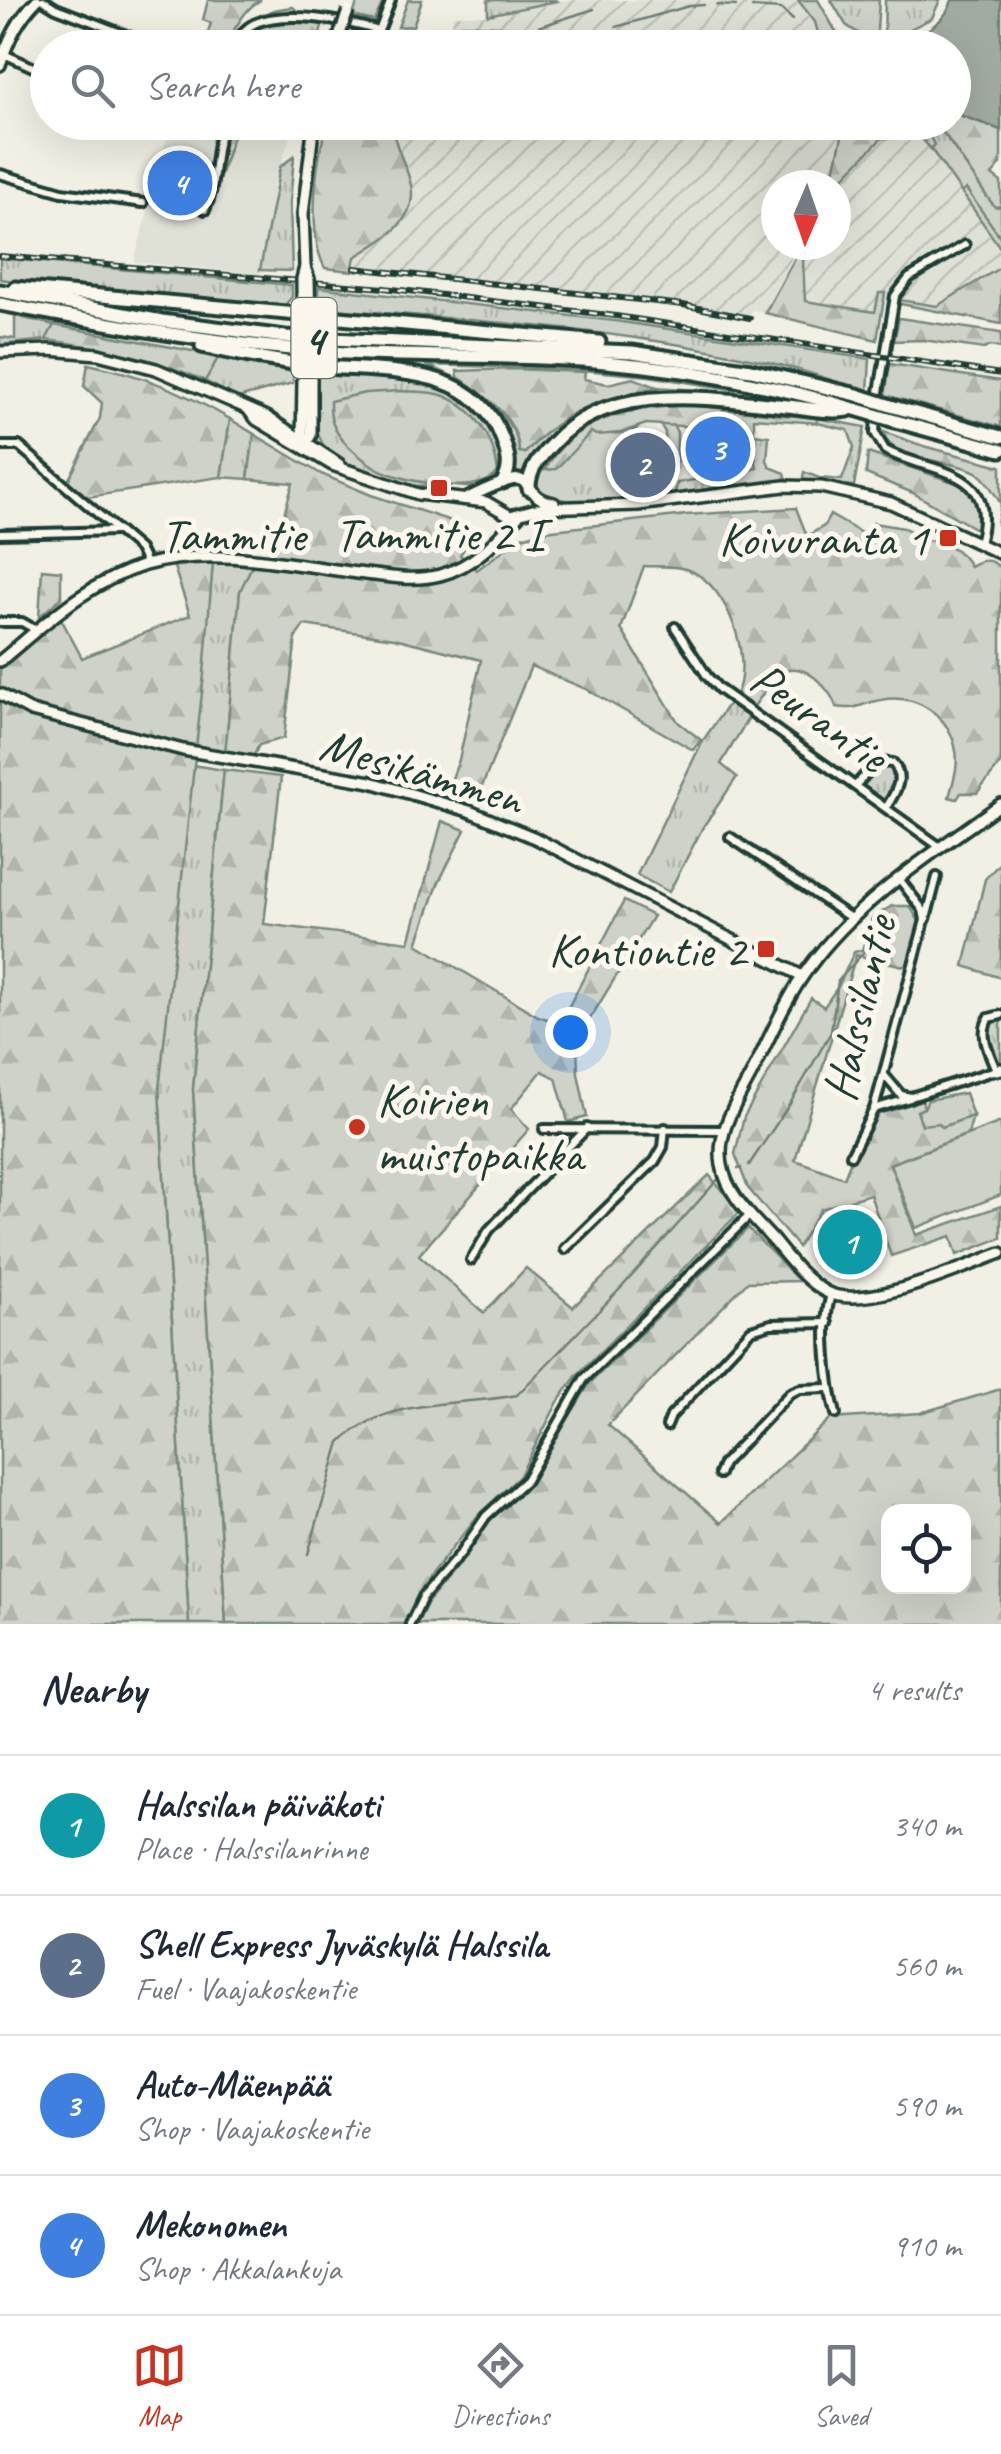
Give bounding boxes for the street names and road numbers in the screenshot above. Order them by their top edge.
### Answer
road number: 4 [292,298,336,378]
street label: Tammitie [161,505,309,565]
street label: Peurantie [739,648,902,787]
street label: Mesikämmen [314,714,532,829]
street label: Halssilantie [809,907,910,1106]

